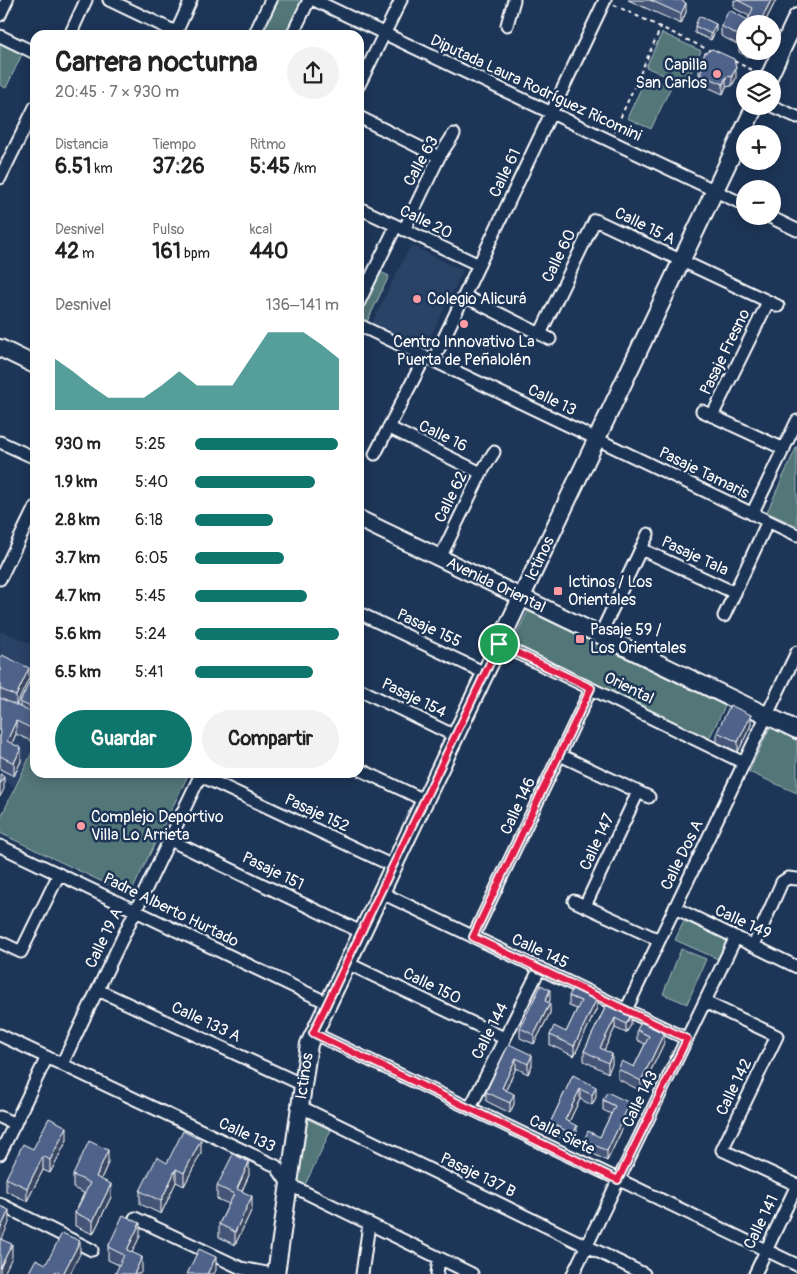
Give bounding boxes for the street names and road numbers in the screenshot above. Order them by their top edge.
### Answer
street label: Diputada Laura Rodríguez Ricomini [427,30,645,146]
street label: Calle 63 [399,132,443,190]
street label: Calle 61 [485,145,525,201]
street label: Calle 20 [396,201,456,243]
street label: Calle 15 A [611,203,679,249]
street label: Calle 60 [538,226,580,286]
street label: Pasaje Fresno [696,305,755,398]
street label: Calle 13 [524,380,580,420]
street label: Calle 16 [415,416,471,456]
street label: Pasaje Tamaris [656,443,752,503]
street label: Calle 62 [430,468,472,526]
street label: Pasaje Tala [658,532,732,580]
street label: Ictinos [521,533,559,584]
street label: Avenida Oriental [443,553,549,617]
street label: Pasaje 155 [394,604,464,652]
street label: Oriental [601,667,657,709]
street label: Pasaje 154 [378,674,450,722]
street label: Calle 146 [496,774,540,838]
street label: Pasaje 152 [281,789,353,837]
street label: Calle 147 [575,810,619,874]
street label: Calle Dos A [656,816,708,894]
street label: Pasaje 151 [239,847,307,895]
street label: Padre Alberto Hurtado [100,869,242,952]
street label: Calle 149 [712,900,774,944]
street label: Calle 19 A [81,905,127,971]
street label: Calle 145 [508,929,572,973]
street label: Calle 150 [400,963,464,1009]
street label: Calle 133 A [168,997,244,1047]
street label: Calle 144 [467,999,513,1063]
street label: Ictinos [291,1051,318,1101]
street label: Calle 142 [712,1055,756,1119]
street label: Calle 143 [618,1067,662,1131]
street label: Calle Siete [526,1111,598,1160]
street label: Calle 133 [215,1113,279,1157]
street label: Pasaje 137 B [437,1148,519,1202]
street label: Calle 141 [739,1192,783,1252]

